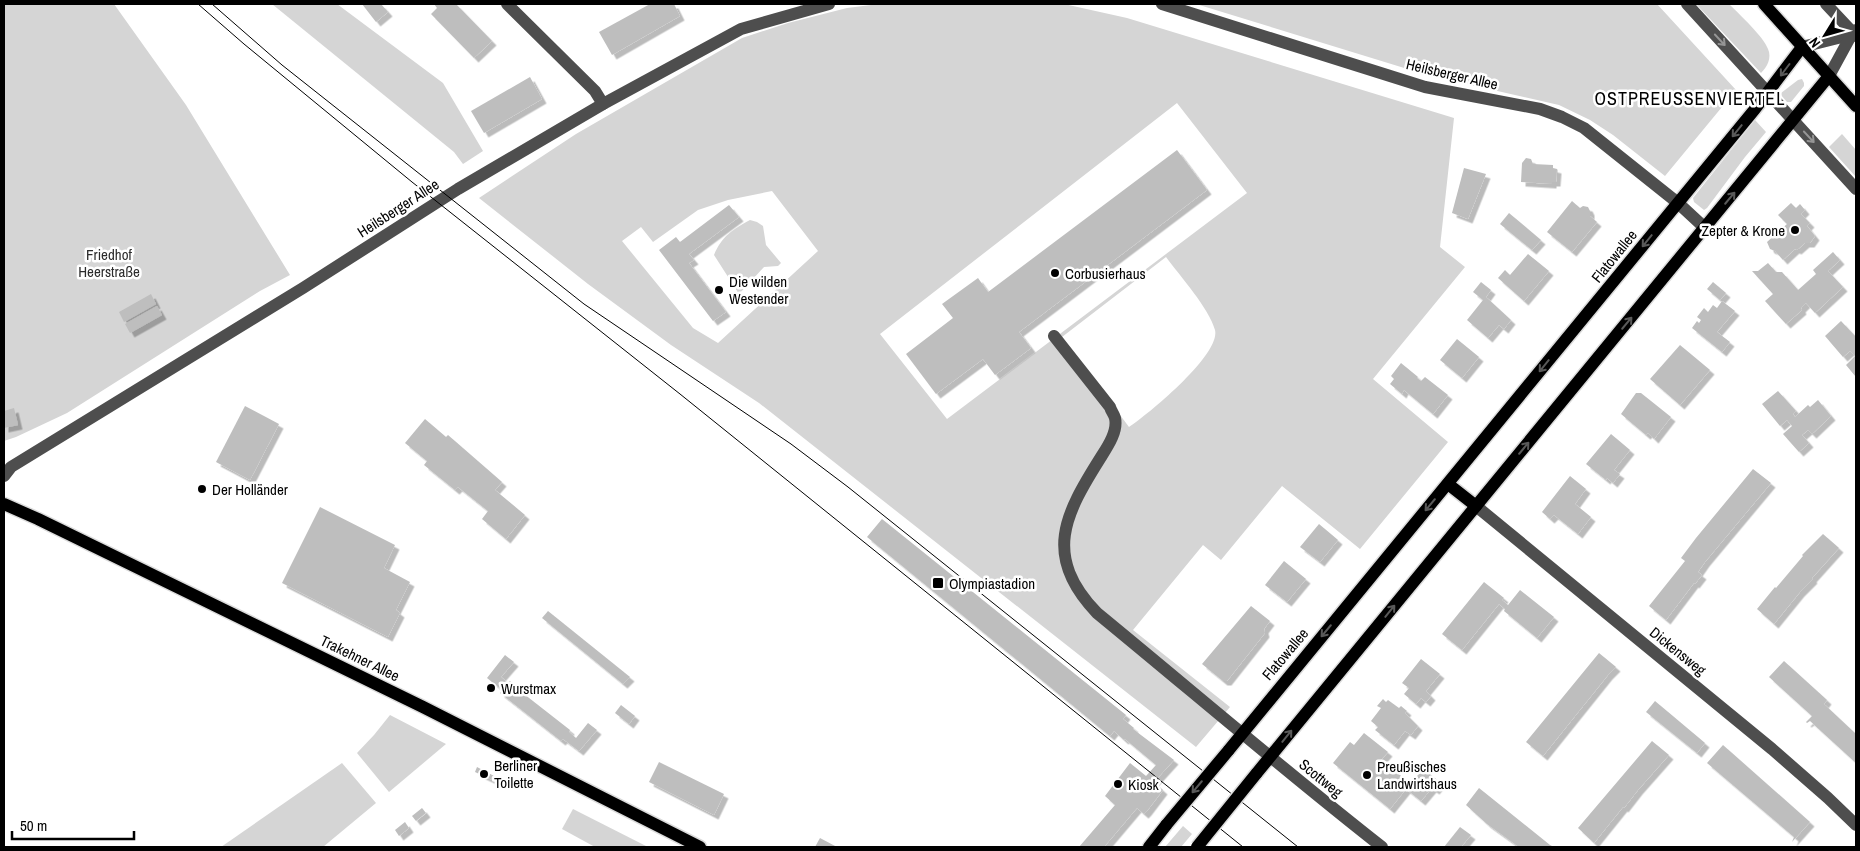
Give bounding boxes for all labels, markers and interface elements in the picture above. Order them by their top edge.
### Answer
north arrow [1800,10,1850,60]
one-way arrow [1714,33,1726,46]
text: N [1805,34,1824,52]
street label: Heilsberger Allee [1404,53,1500,95]
one-way arrow [1780,63,1790,77]
district label: OSTPREUSSENVIERTEL [1595,86,1785,111]
one-way arrow [1732,124,1743,137]
one-way arrow [1803,131,1815,144]
street label: Heilsberger Allee [353,174,443,242]
one-way arrow [1725,191,1736,204]
place label: Zepter & Krone [1702,220,1785,241]
marker: Zepter & Krone [1789,224,1801,236]
street label: Flatowallee [1586,225,1642,287]
one-way arrow [1641,234,1653,247]
park label: Friedhof Heerstraße [78,244,140,282]
place label: Corbusierhaus [1065,263,1146,284]
marker: Corbusierhaus [1049,267,1061,279]
place label: Die wilden Westender [729,271,788,309]
marker: Die wilden Westender [713,284,725,296]
one-way arrow [1621,317,1632,330]
one-way arrow [1538,360,1549,373]
one-way arrow [1518,442,1529,455]
place label: Der Holländer [212,479,288,500]
marker: Der Holländer [196,483,208,495]
one-way arrow [1424,499,1435,512]
place label: Olympiastadion [949,573,1035,594]
marker: Olympiastadion [931,576,945,590]
one-way arrow [1384,604,1395,617]
street label: Dickensweg [1645,622,1711,680]
street label: Flatowallee [1257,623,1313,685]
one-way arrow [1320,624,1332,637]
street label: Trakehner Allee [317,630,403,686]
place label: Wurstmax [501,678,557,699]
marker: Wurstmax [485,682,497,694]
one-way arrow [1281,730,1292,743]
street label: Scottweg [1295,754,1347,802]
place label: Berliner Toilette [494,755,537,793]
place label: Preußisches Landwirtshaus [1377,756,1457,794]
marker: Berliner Toilette [478,768,490,780]
marker: Preußisches Landwirtshaus [1361,769,1373,781]
place label: Kiosk [1128,774,1160,795]
marker: Kiosk [1112,778,1124,790]
one-way arrow [1192,781,1203,794]
scale bar [12,808,135,840]
text: 50 m [20,815,47,836]

